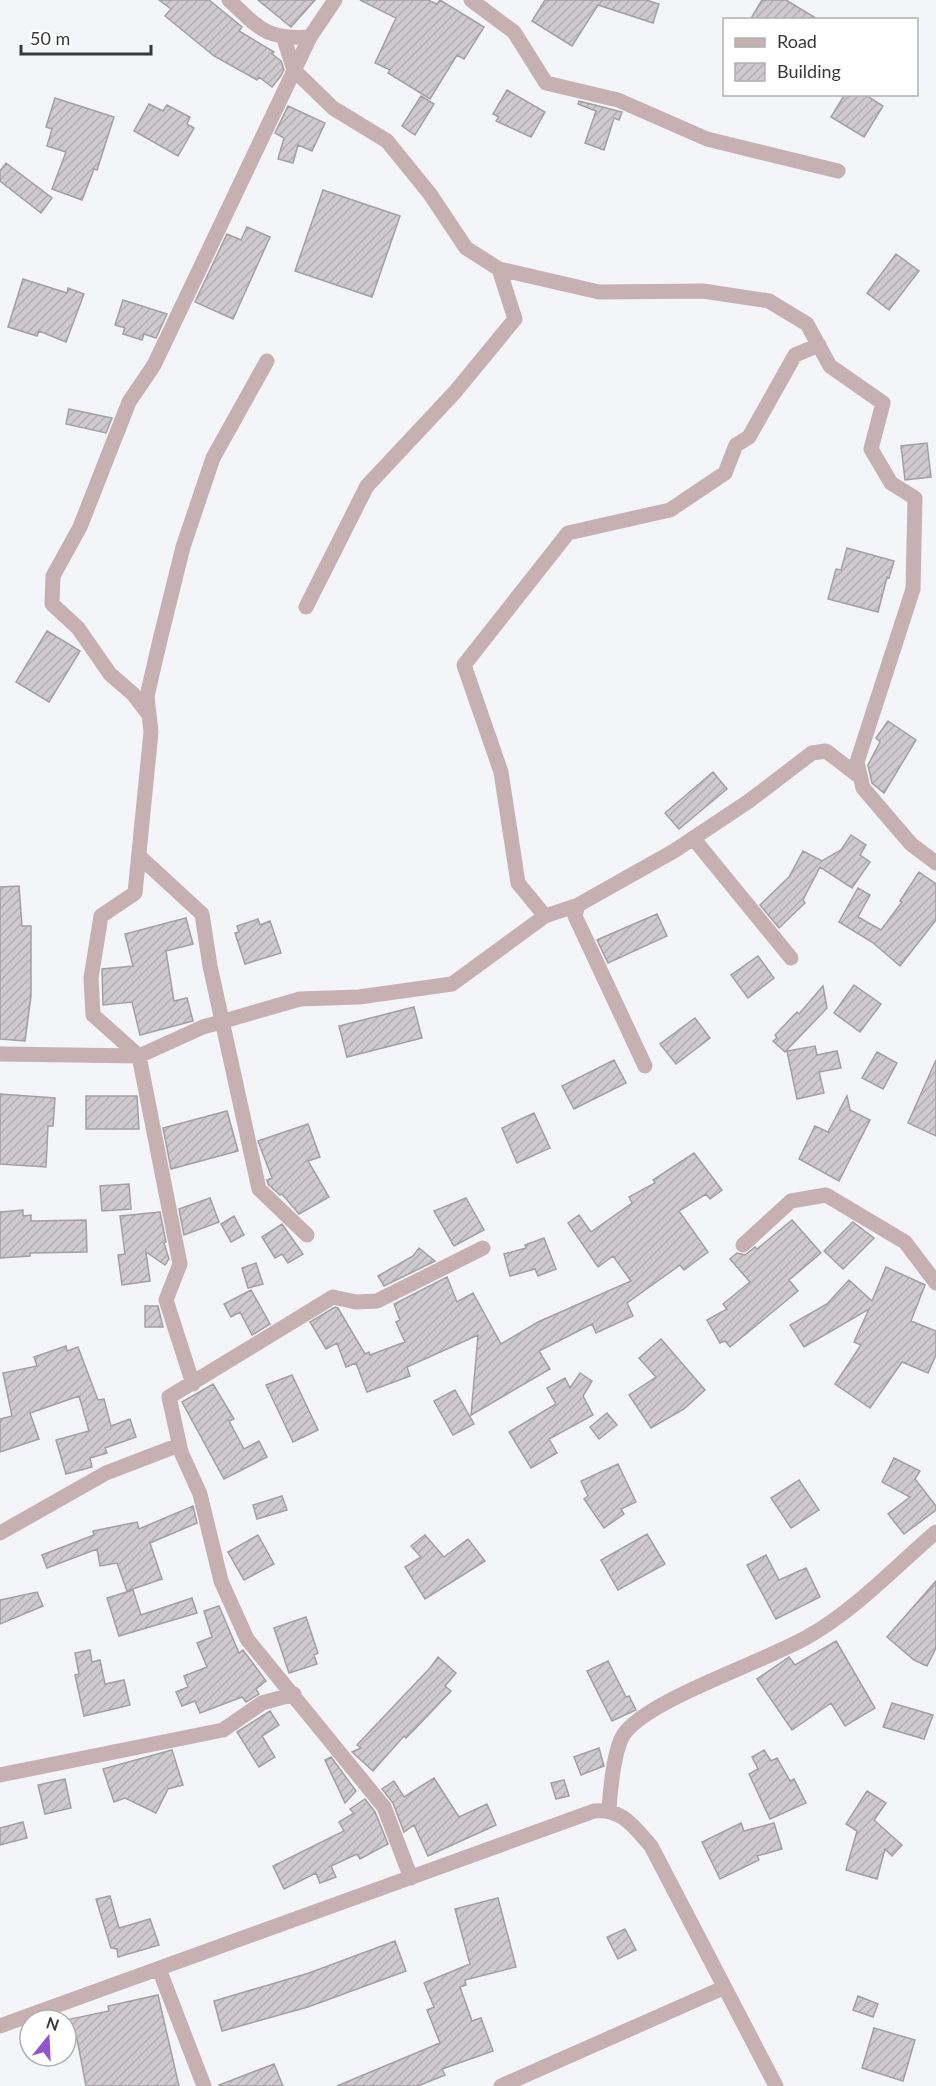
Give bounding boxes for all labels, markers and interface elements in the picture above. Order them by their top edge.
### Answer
scale bar [21,18,152,56]
legend [723,18,918,96]
text: 50 m [30,27,70,49]
text: Road [777,30,817,52]
text: Building [777,60,841,82]
north arrow [18,2008,78,2068]
text: N [44,2012,62,2034]

